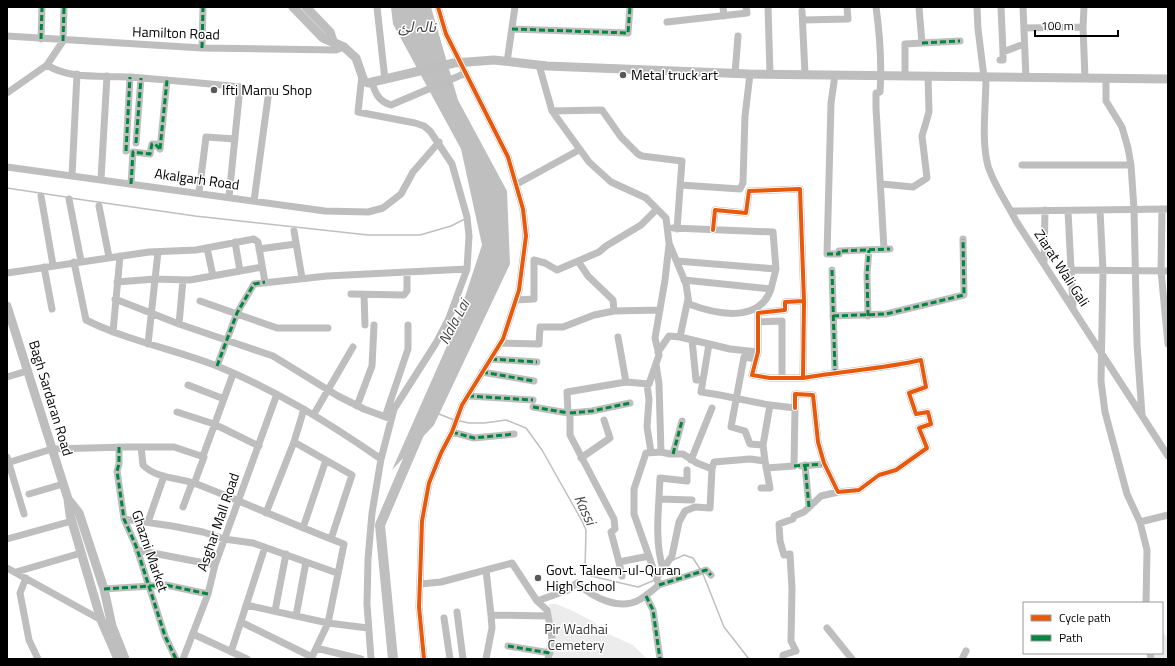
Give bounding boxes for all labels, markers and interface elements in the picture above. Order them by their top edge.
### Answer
scale bar [1035,12,1118,38]
water label: نالہ لئ [398,15,438,38]
text: 100 m [1041,16,1074,35]
street label: Hamilton Road [132,20,220,45]
place label: Metal truck art [631,64,718,85]
marker: Metal truck art [618,70,628,80]
place label: Ifti Mamu Shop [222,79,312,100]
marker: Ifti Mamu Shop [209,85,219,95]
street label: Akalgarh Road [153,162,241,195]
street label: Ziarat Wali Gali [1030,225,1095,310]
water label: Nala Lai [432,294,476,348]
street label: Bagh Sardaran Road [24,337,79,458]
street label: Asghar Mall Road [191,470,244,574]
water label: Kassi [568,491,603,530]
street label: Ghazni Market [127,507,174,595]
place label: Govt. Taleem-ul-Quran High School [546,559,681,596]
marker: Govt. Taleem-ul-Quran High School [533,573,543,583]
legend [1023,602,1163,654]
text: Cycle path [1059,608,1111,627]
park label: Pir Wadhai Cemetery [544,618,608,655]
text: Path [1059,628,1083,647]

